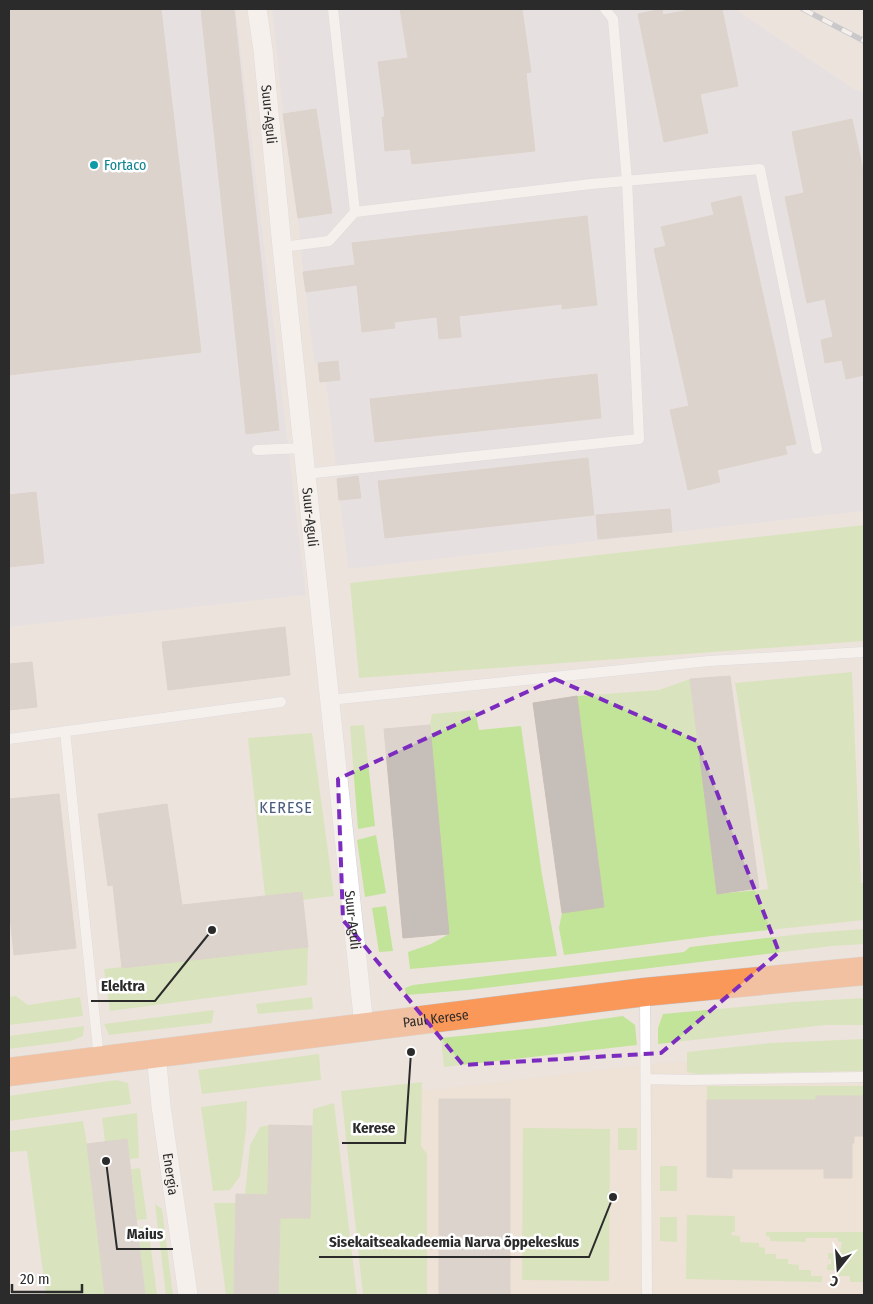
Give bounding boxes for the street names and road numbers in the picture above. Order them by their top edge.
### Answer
street label: Suur-Aguli [257,84,280,145]
street label: Suur-Aguli [298,487,322,548]
street label: Suur-Aguli [341,890,364,950]
street label: Paul Kerese [402,1006,470,1031]
street label: Energia [159,1152,182,1196]

